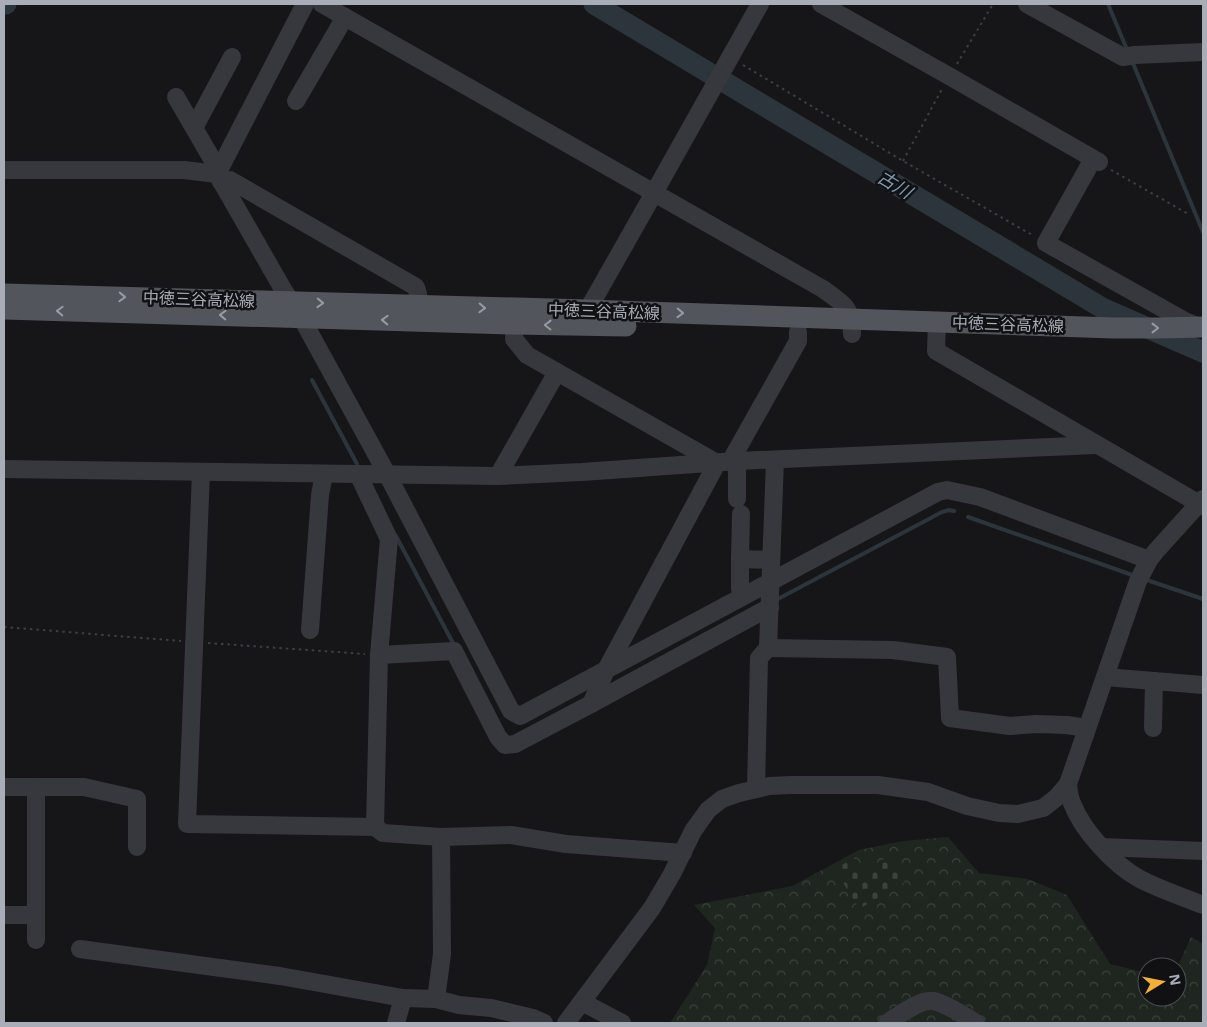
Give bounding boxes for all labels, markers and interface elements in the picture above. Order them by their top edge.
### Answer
water label: 古川 [873,164,918,205]
street label: 中徳三谷高松線 [143,286,255,312]
one-way arrow [119,292,127,302]
one-way arrow [316,297,324,308]
street label: 中徳三谷高松線 [548,298,660,324]
one-way arrow [479,302,487,313]
one-way arrow [56,305,64,316]
one-way arrow [676,308,684,319]
one-way arrow [219,310,226,320]
street label: 中徳三谷高松線 [952,311,1064,337]
one-way arrow [381,315,389,325]
one-way arrow [543,320,551,330]
one-way arrow [1151,323,1159,333]
north arrow [1137,957,1187,1007]
text: N [1165,972,1186,987]

